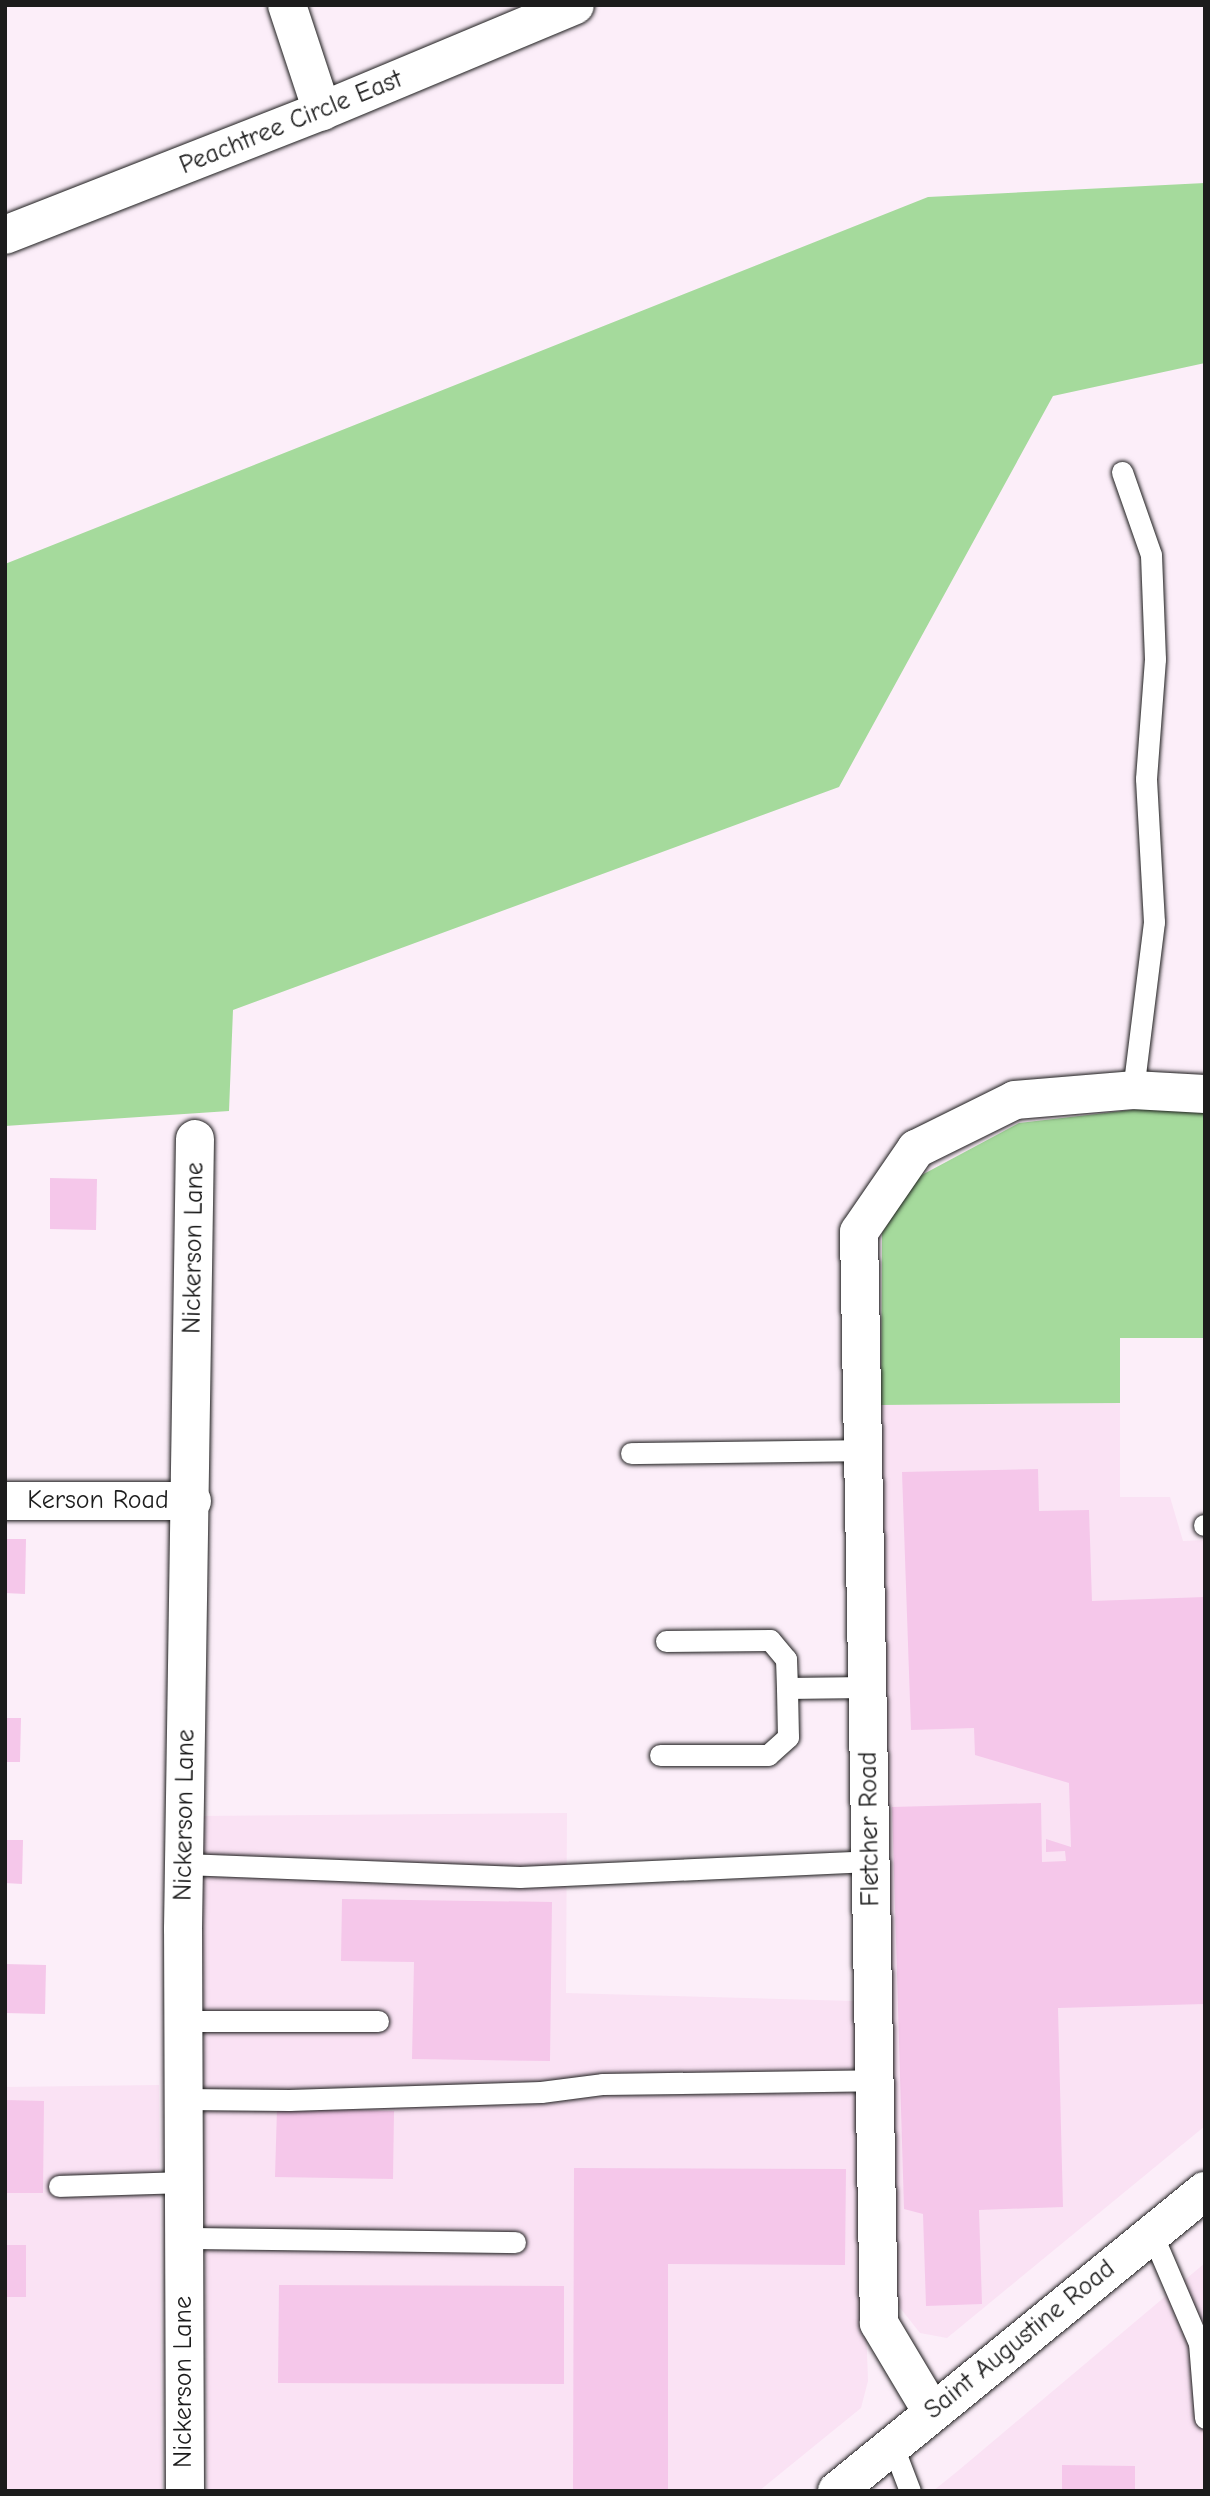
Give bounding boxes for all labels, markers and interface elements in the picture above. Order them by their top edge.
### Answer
street label: Peachtree Circle East [175,64,407,182]
street label: Nickerson Lane [177,1162,211,1334]
street label: Kerson Road [27,1485,169,1517]
street label: Nickerson Lane [168,1729,202,1901]
street label: Fletcher Road [853,1751,887,1907]
street label: Saint Augustine Road [918,2254,1122,2426]
street label: Nickerson Lane [168,2296,200,2468]

